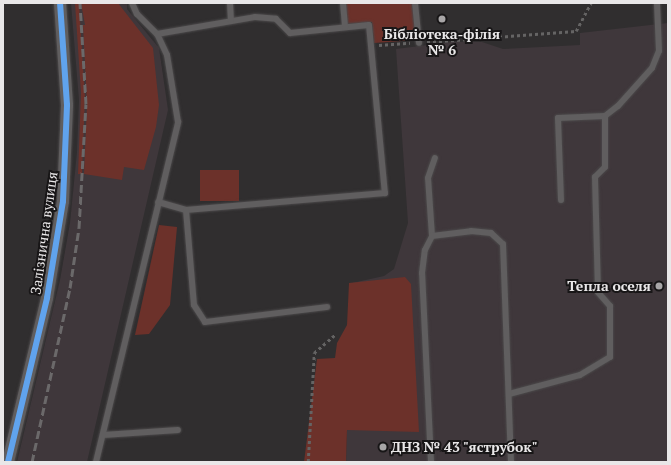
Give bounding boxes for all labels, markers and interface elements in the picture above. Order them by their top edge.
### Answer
marker: Бібліотека-філія № 6 [437,14,447,24]
place label: Бібліотека-філія № 6 [384,26,500,58]
street label: Залізнична вулиця [27,171,61,295]
place label: Тепла оселя [567,278,651,294]
marker: Тепла оселя [654,281,664,291]
place label: ДНЗ № 43 "яструбок" [391,439,538,455]
marker: ДНЗ № 43 "яструбок" [378,442,388,452]

